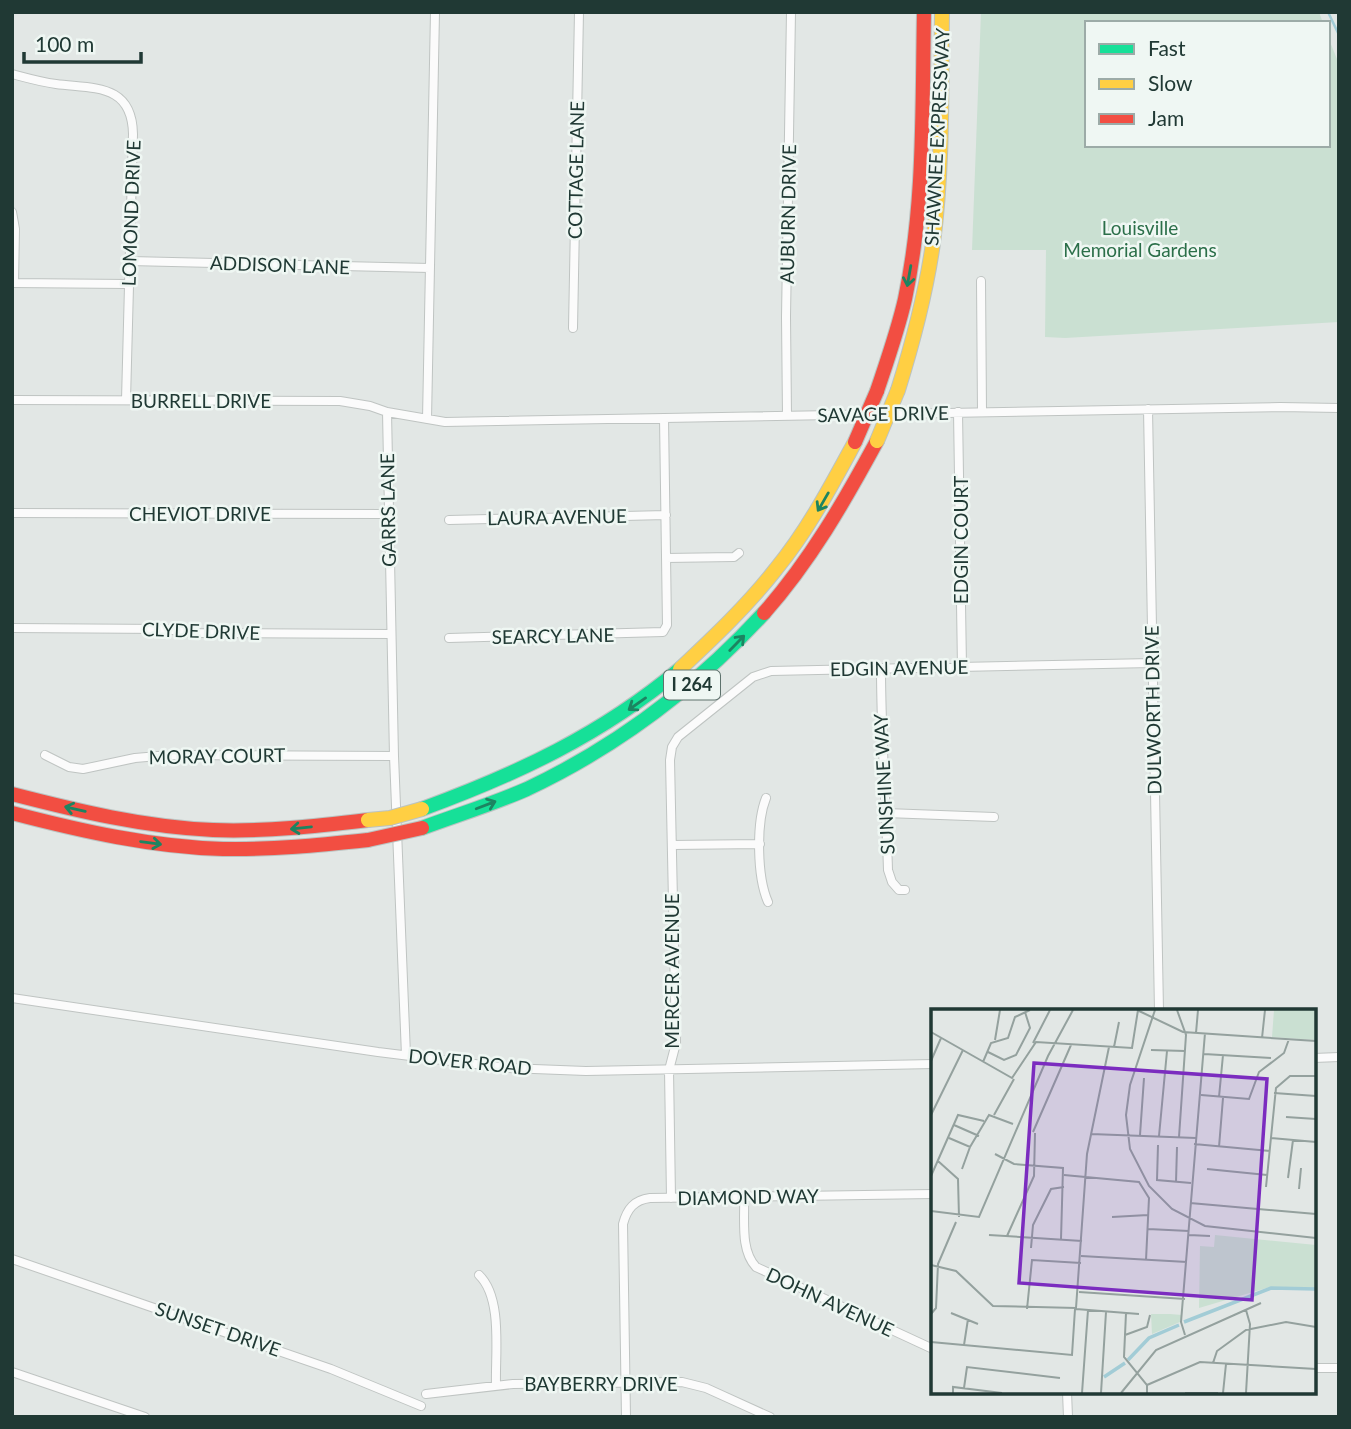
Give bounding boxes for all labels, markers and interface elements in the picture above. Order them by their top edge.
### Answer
scale bar [24,21,142,65]
legend [1085,21,1330,147]
street label: SHAWNEE EXPRESSWAY [919,27,954,247]
text: 100 m [35,31,94,56]
text: Fast [1148,35,1186,60]
text: Slow [1148,70,1193,95]
street label: COTTAGE LANE [563,101,588,239]
text: Jam [1148,105,1184,130]
street label: LOMOND DRIVE [116,139,145,287]
street label: AUBURN DRIVE [775,144,800,284]
park label: Louisville Memorial Gardens [1063,216,1217,261]
street label: ADDISON LANE [210,251,350,278]
one-way arrow [902,264,915,287]
street label: BURRELL DRIVE [131,389,271,412]
street label: SAVAGE DRIVE [817,401,949,426]
street label: GARRS LANE [375,453,400,567]
street label: EDGIN COURT [949,476,972,604]
one-way arrow [816,491,830,511]
street label: CHEVIOT DRIVE [129,502,271,525]
street label: LAURA AVENUE [487,504,627,529]
street label: CLYDE DRIVE [141,617,261,644]
street label: SEARCY LANE [491,623,615,648]
street label: DULWORTH DRIVE [1140,625,1165,795]
one-way arrow [728,635,745,652]
street label: EDGIN AVENUE [830,655,968,680]
road number: I 264 [664,670,720,700]
one-way arrow [628,697,647,711]
street label: SUNSHINE WAY [868,713,899,855]
street label: MORAY COURT [149,743,285,768]
one-way arrow [475,798,496,811]
one-way arrow [64,802,87,816]
one-way arrow [290,822,312,835]
one-way arrow [139,836,162,849]
street label: MERCER AVENUE [660,893,683,1049]
inset map [931,1009,1316,1394]
street label: DOVER ROAD [407,1044,533,1079]
street label: DIAMOND WAY [677,1184,819,1209]
street label: DOHN AVENUE [763,1262,898,1341]
street label: SUNSET DRIVE [152,1296,284,1361]
street label: BAYBERRY DRIVE [524,1372,678,1395]

